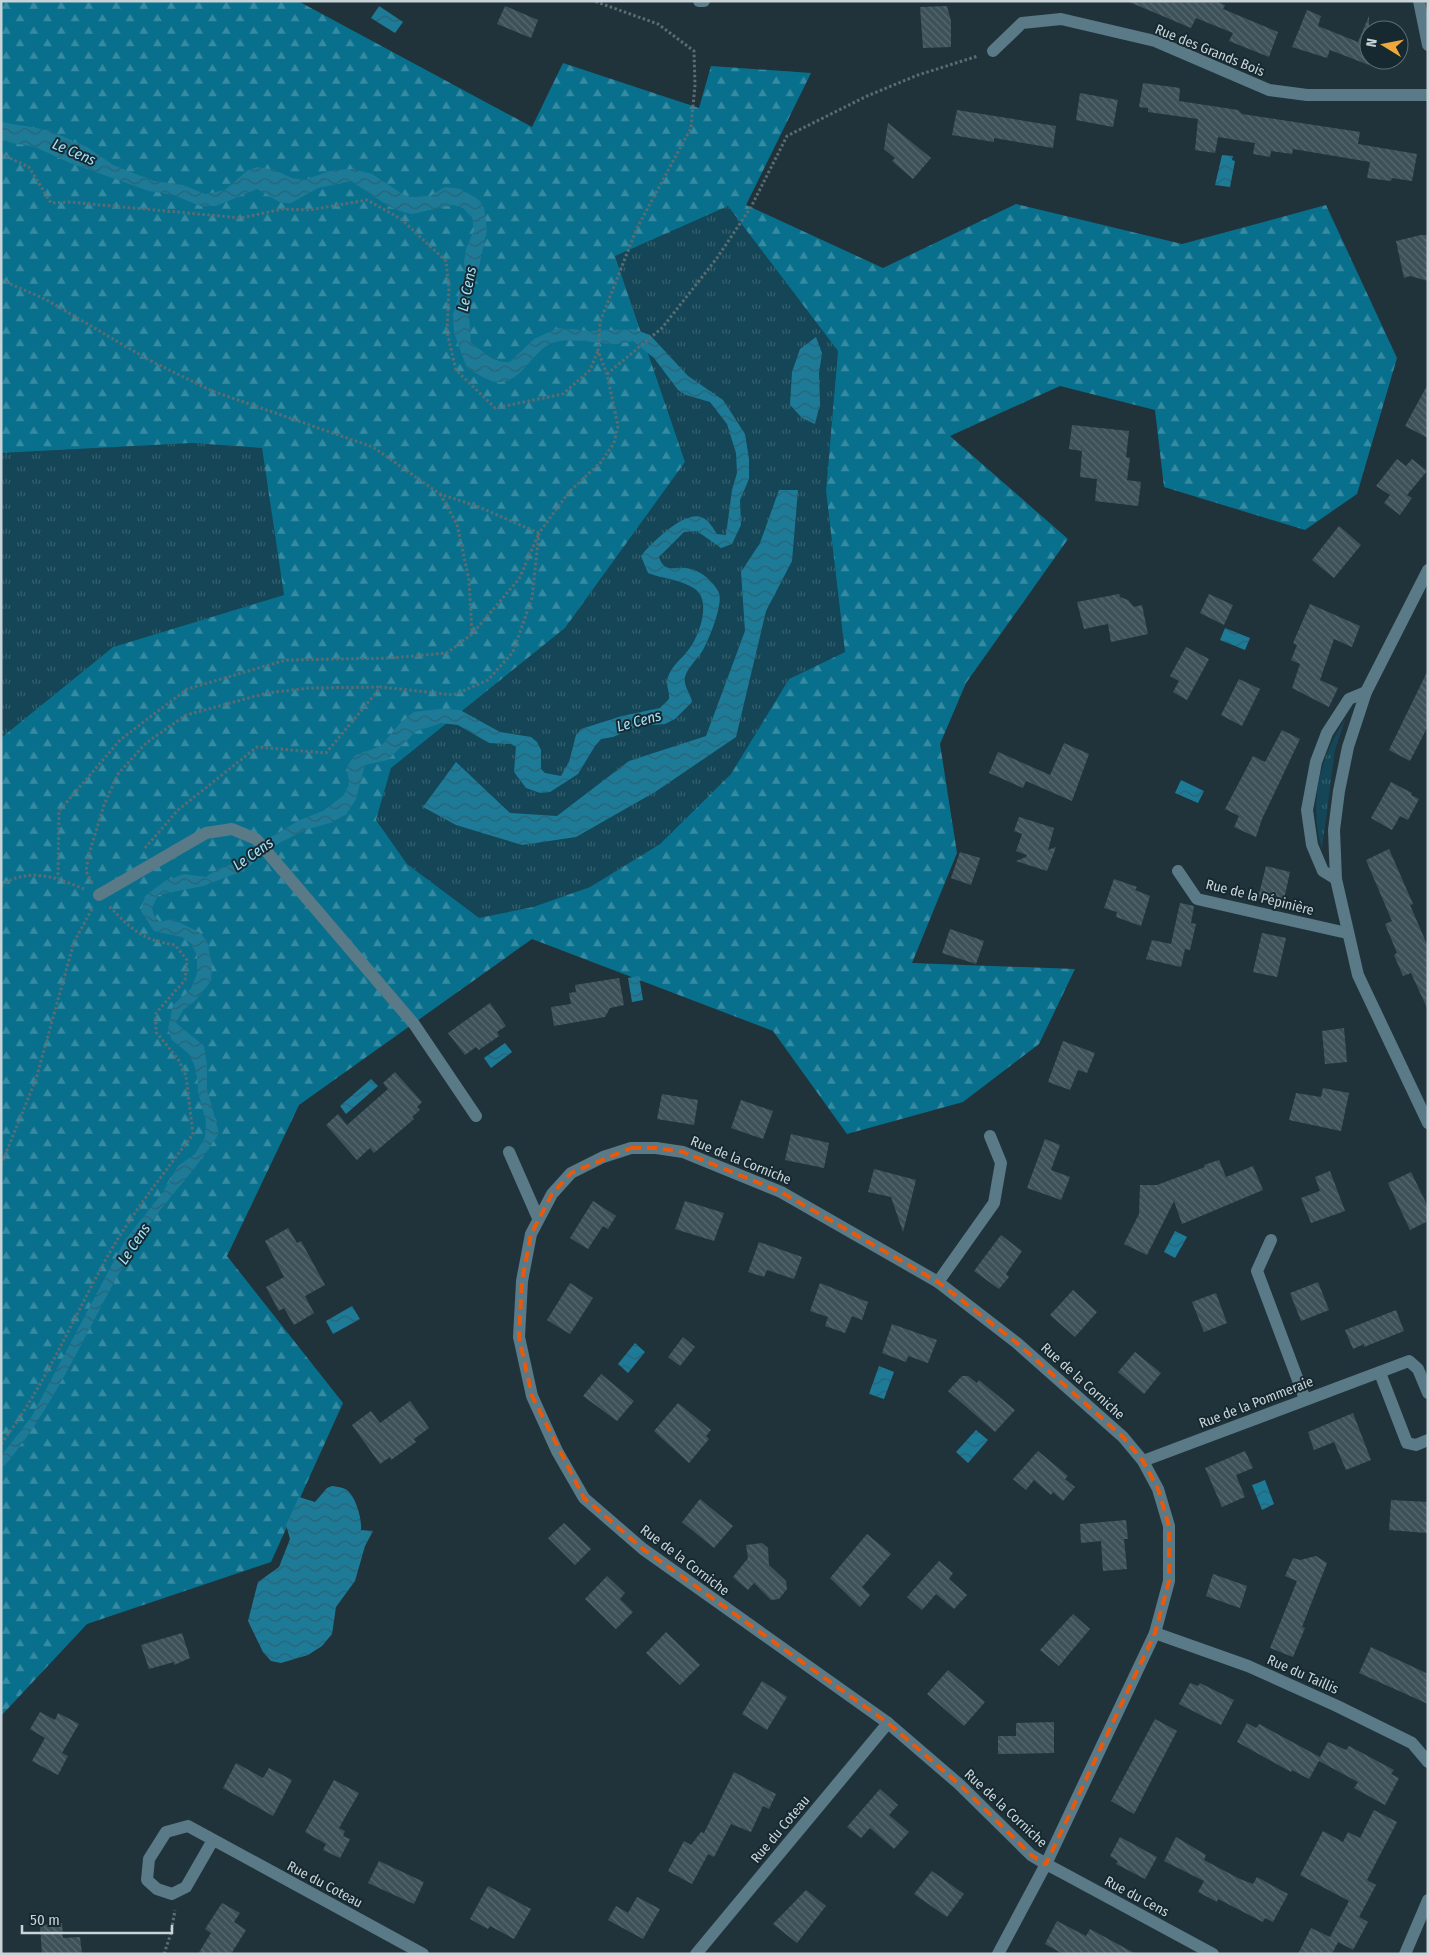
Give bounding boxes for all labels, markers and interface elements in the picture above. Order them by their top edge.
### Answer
north arrow [1359,20,1409,70]
street label: Rue des Grands Bois [1152,21,1267,80]
text: N [1363,37,1381,48]
water label: Le Cens [50,135,99,169]
water label: Le Cens [454,264,480,313]
water label: Le Cens [615,706,664,736]
water label: Le Cens [229,833,277,874]
street label: Rue de la Pépinière [1204,876,1316,919]
street label: Rue de la Corniche [688,1133,794,1188]
water label: Le Cens [114,1220,155,1268]
street label: Rue de la Corniche [1037,1339,1128,1424]
street label: Rue de la Pommeraie [1197,1373,1316,1432]
street label: Rue de la Corniche [637,1521,733,1599]
street label: Rue du Taillis [1264,1651,1341,1698]
street label: Rue de la Corniche [961,1766,1051,1851]
street label: Rue du Coteau [747,1792,814,1867]
street label: Rue du Coteau [284,1857,365,1911]
street label: Rue du Cens [1102,1872,1172,1920]
scale bar [22,1902,172,1934]
text: 50 m [30,1911,60,1929]

